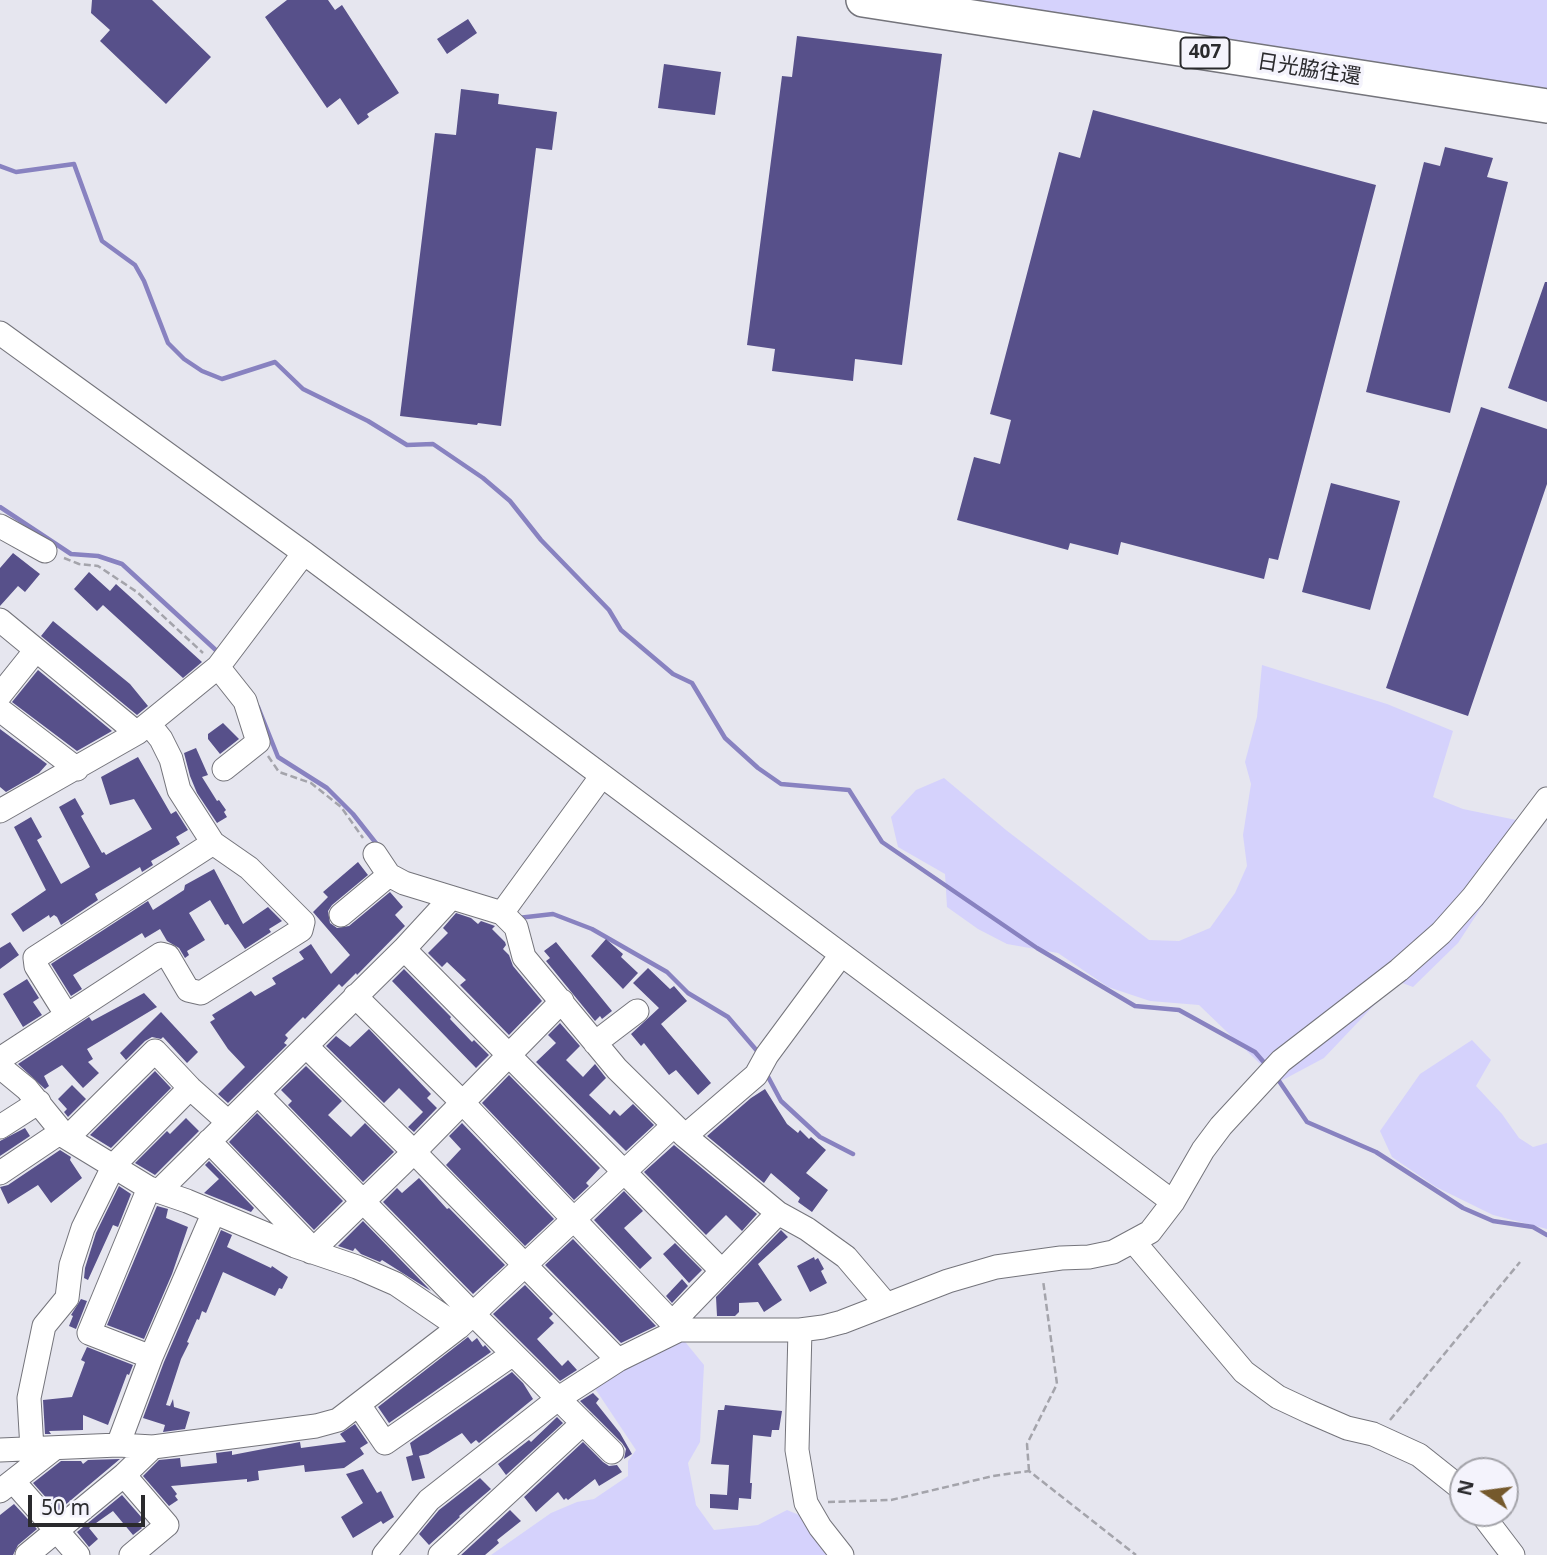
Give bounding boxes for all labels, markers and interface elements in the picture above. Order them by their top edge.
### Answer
road number: 407 [1180,38,1230,68]
street label: 日光脇往還 [1255,49,1363,91]
north arrow [1449,1457,1519,1527]
text: N [1451,1477,1480,1498]
scale bar [32,1482,149,1526]
text: 50 m [41,1493,90,1521]

